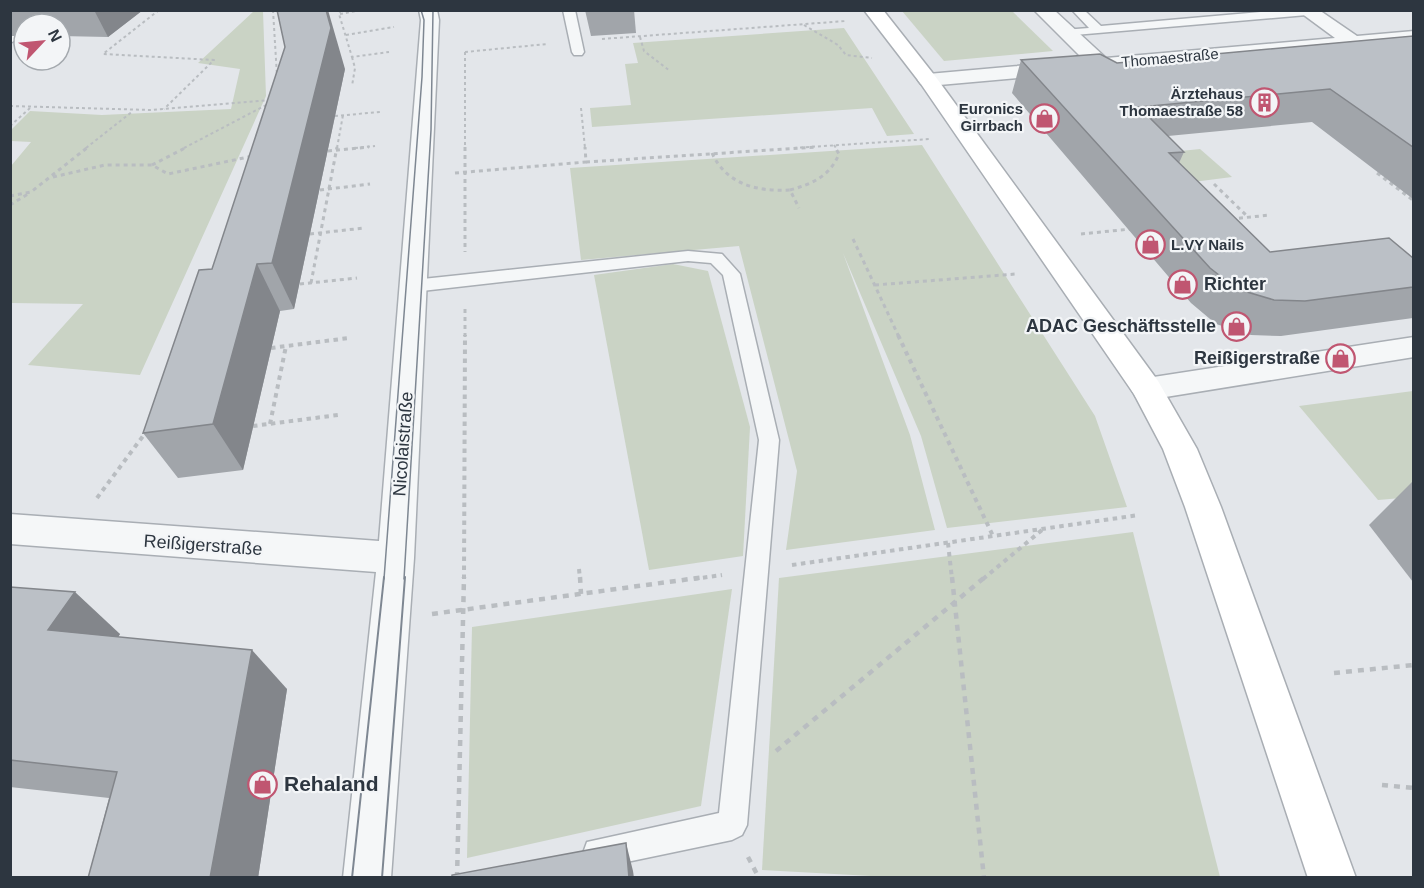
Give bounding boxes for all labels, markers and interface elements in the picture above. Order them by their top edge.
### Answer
north arrow [12,12,72,72]
text: N [45,27,65,45]
street label: Thomaestraße [1121,45,1219,70]
place label: Ärztehaus Thomaestraße 58 [1120,85,1243,119]
building icon: Ärztehaus Thomaestraße 58 [1248,87,1280,119]
place label: Euronics Girrbach [959,100,1023,134]
shop icon: Euronics Girrbach [1028,102,1060,134]
shop icon: L.VY Nails [1134,229,1166,261]
place label: L.VY Nails [1171,236,1244,253]
shop icon: Richter [1167,268,1199,300]
place label: Richter [1204,274,1266,294]
shop icon: ADAC Geschäftsstelle [1221,310,1253,342]
place label: ADAC Geschäftsstelle [1026,316,1216,336]
shop icon: Reißigerstraße [1325,342,1357,374]
place label: Reißigerstraße [1194,348,1320,368]
street label: Nicolaistraße [389,391,417,497]
street label: Reißigerstraße [143,531,263,559]
shop icon: Rehaland [247,768,279,800]
place label: Rehaland [284,772,379,795]

